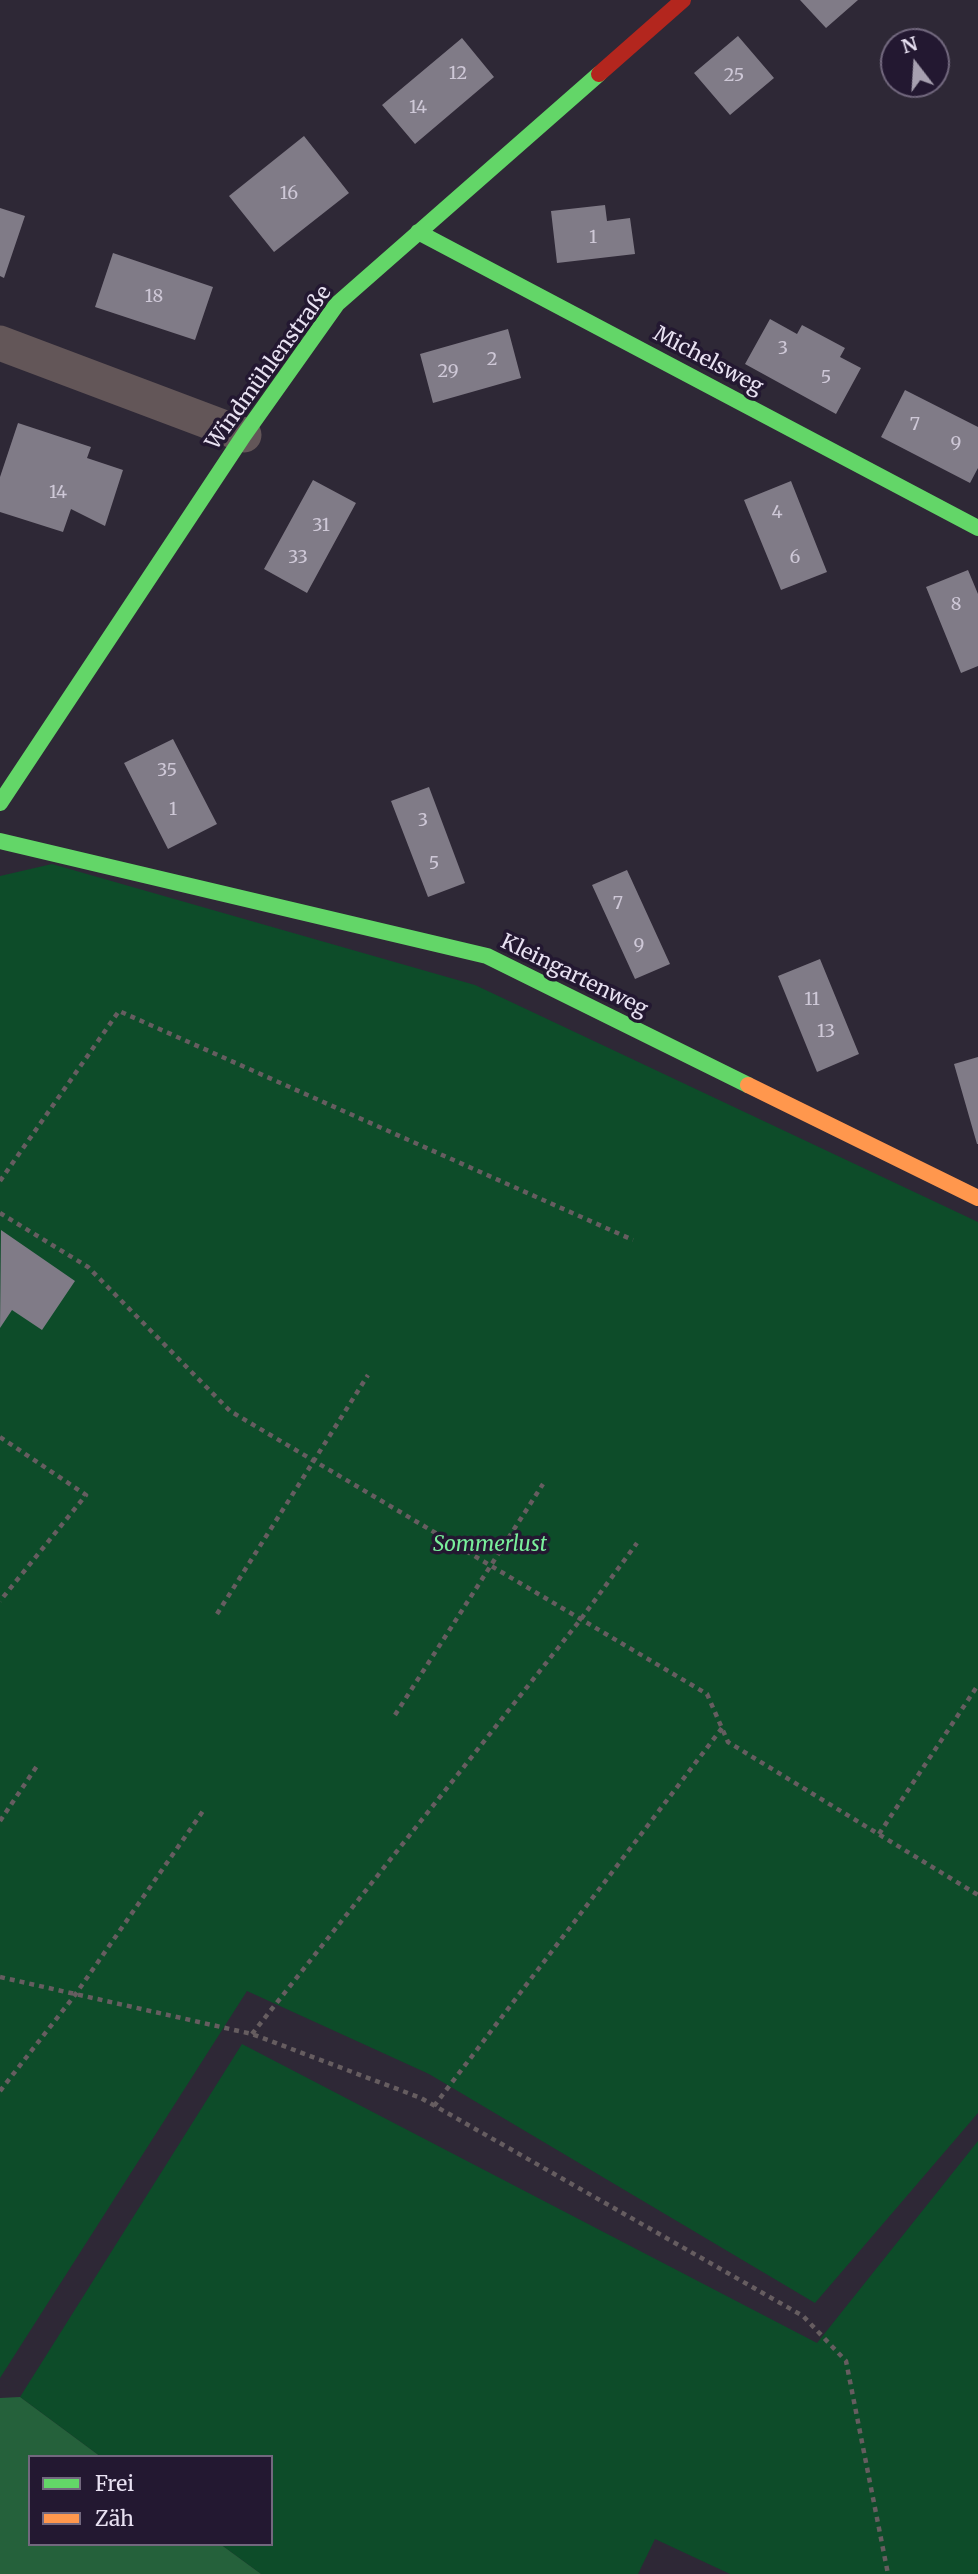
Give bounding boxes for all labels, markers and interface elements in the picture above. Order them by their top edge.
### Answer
north arrow [880,28,950,98]
text: N [899,31,920,59]
house number: 12 [449,63,467,85]
house number: 25 [724,65,744,87]
house number: 14 [409,97,427,119]
house number: 16 [280,183,298,205]
house number: 1 [589,227,597,249]
street label: Windmühlenstraße [201,281,337,455]
house number: 18 [145,286,163,308]
street label: Michelsweg [649,322,767,400]
house number: 3 [778,338,788,360]
house number: 2 [487,349,497,371]
house number: 29 [437,361,459,383]
house number: 5 [821,367,831,389]
house number: 7 [910,414,920,436]
house number: 9 [951,433,961,455]
house number: 14 [49,482,67,504]
house number: 4 [771,502,783,524]
house number: 31 [312,515,330,537]
house number: 33 [288,547,308,569]
house number: 6 [790,547,800,569]
house number: 8 [951,594,961,616]
house number: 35 [157,760,177,782]
house number: 1 [169,799,177,821]
house number: 3 [418,810,428,832]
house number: 5 [429,853,439,875]
house number: 7 [613,893,623,915]
street label: Kleingartenweg [496,930,652,1022]
house number: 9 [634,935,644,957]
house number: 11 [804,989,820,1011]
house number: 13 [817,1021,835,1043]
park label: Sommerlust [433,1532,547,1558]
legend [28,2455,273,2546]
text: Frei [95,2470,134,2497]
text: Zäh [95,2505,134,2532]

